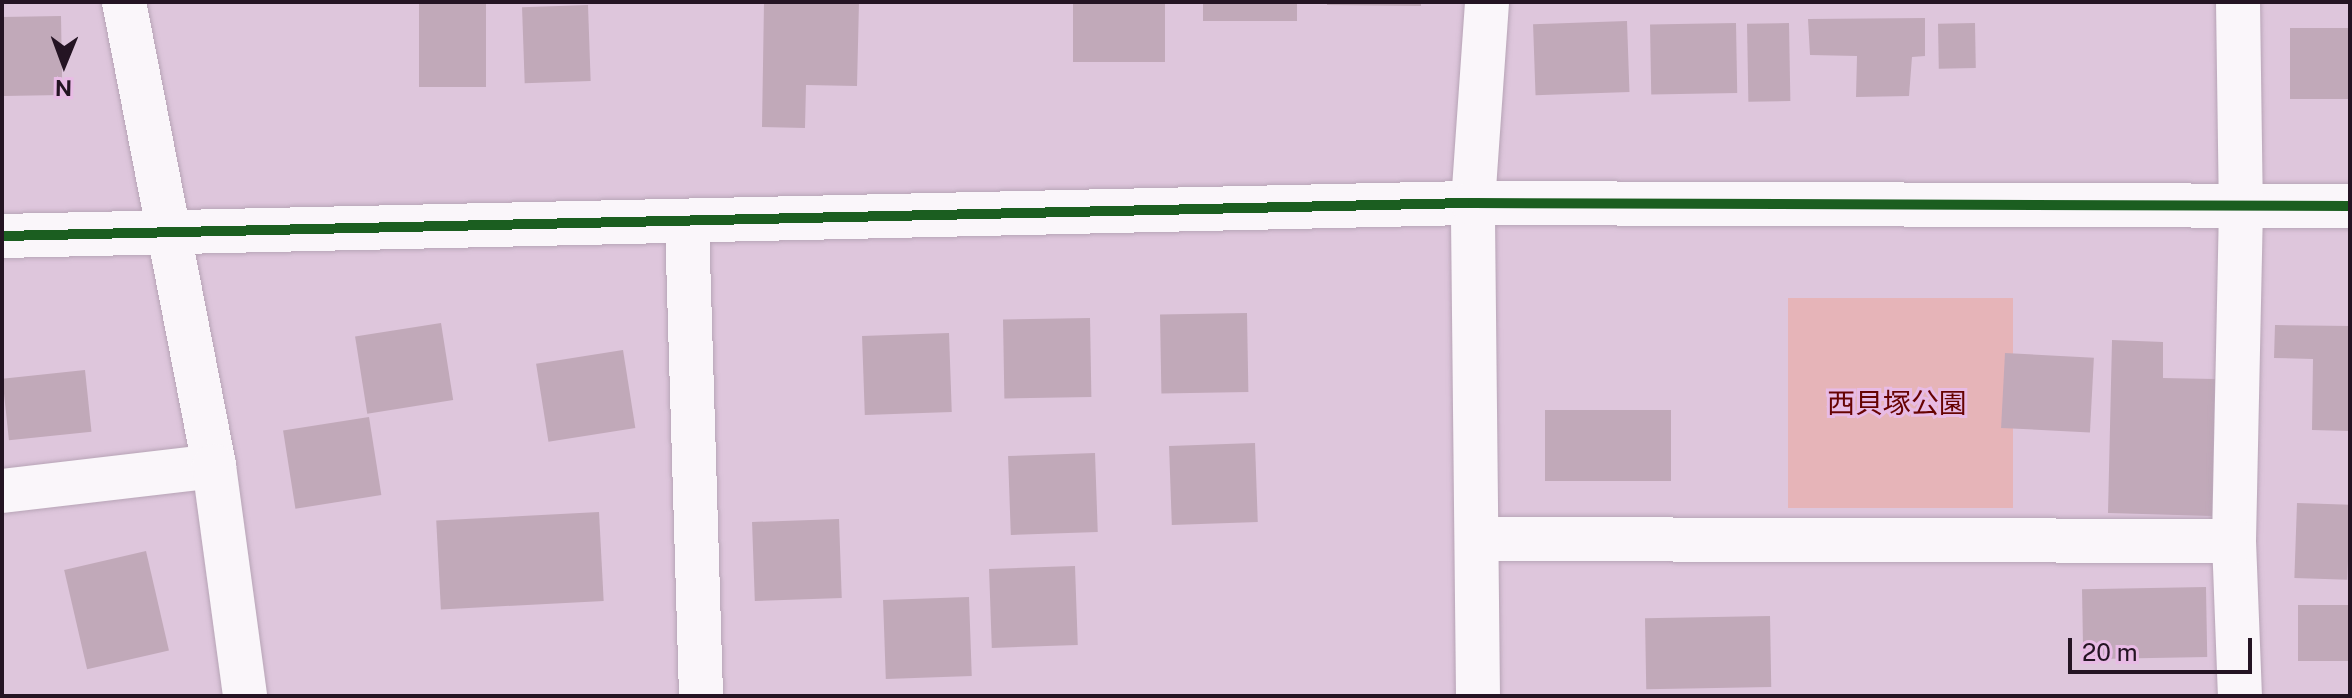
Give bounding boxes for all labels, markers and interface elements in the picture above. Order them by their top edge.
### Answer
north arrow [24,24,104,104]
text: N [55,75,72,101]
park label: 西貝塚公園 [1827,386,1967,420]
scale bar [2072,622,2256,672]
text: 20 m [2082,638,2138,666]

